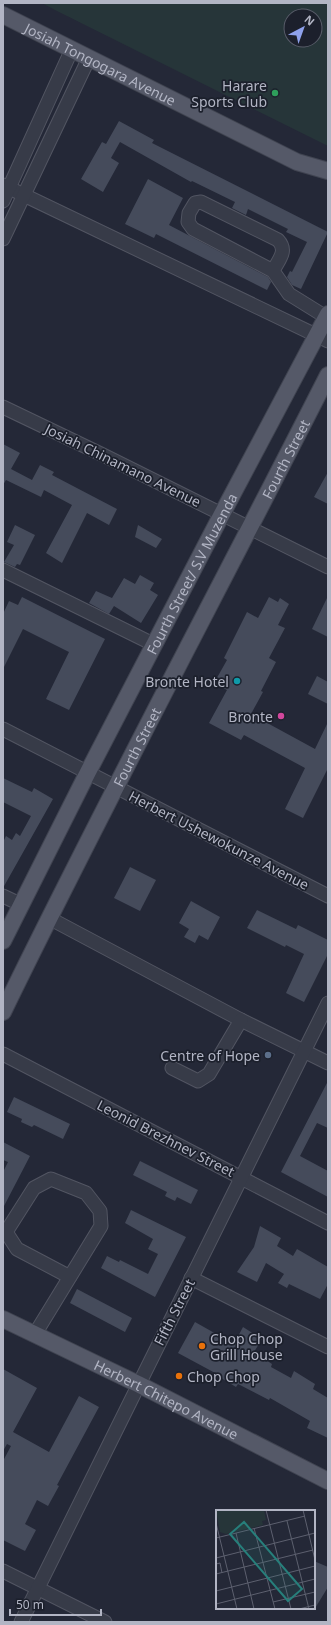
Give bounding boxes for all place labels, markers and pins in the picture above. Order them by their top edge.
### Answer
place label: Harare Sports Club [191,76,267,111]
marker: Harare Sports Club [270,88,280,98]
place label: Bronte Hotel [145,672,229,691]
marker: Bronte Hotel [232,676,242,686]
place label: Bronte [228,707,273,726]
marker: Bronte [276,711,286,721]
place label: Centre of Hope [160,1046,260,1065]
marker: Centre of Hope [263,1050,273,1060]
place label: Chop Chop Grill House [210,1329,283,1364]
marker: Chop Chop Grill House [197,1341,207,1351]
place label: Chop Chop [187,1367,260,1386]
marker: Chop Chop [174,1371,184,1381]

